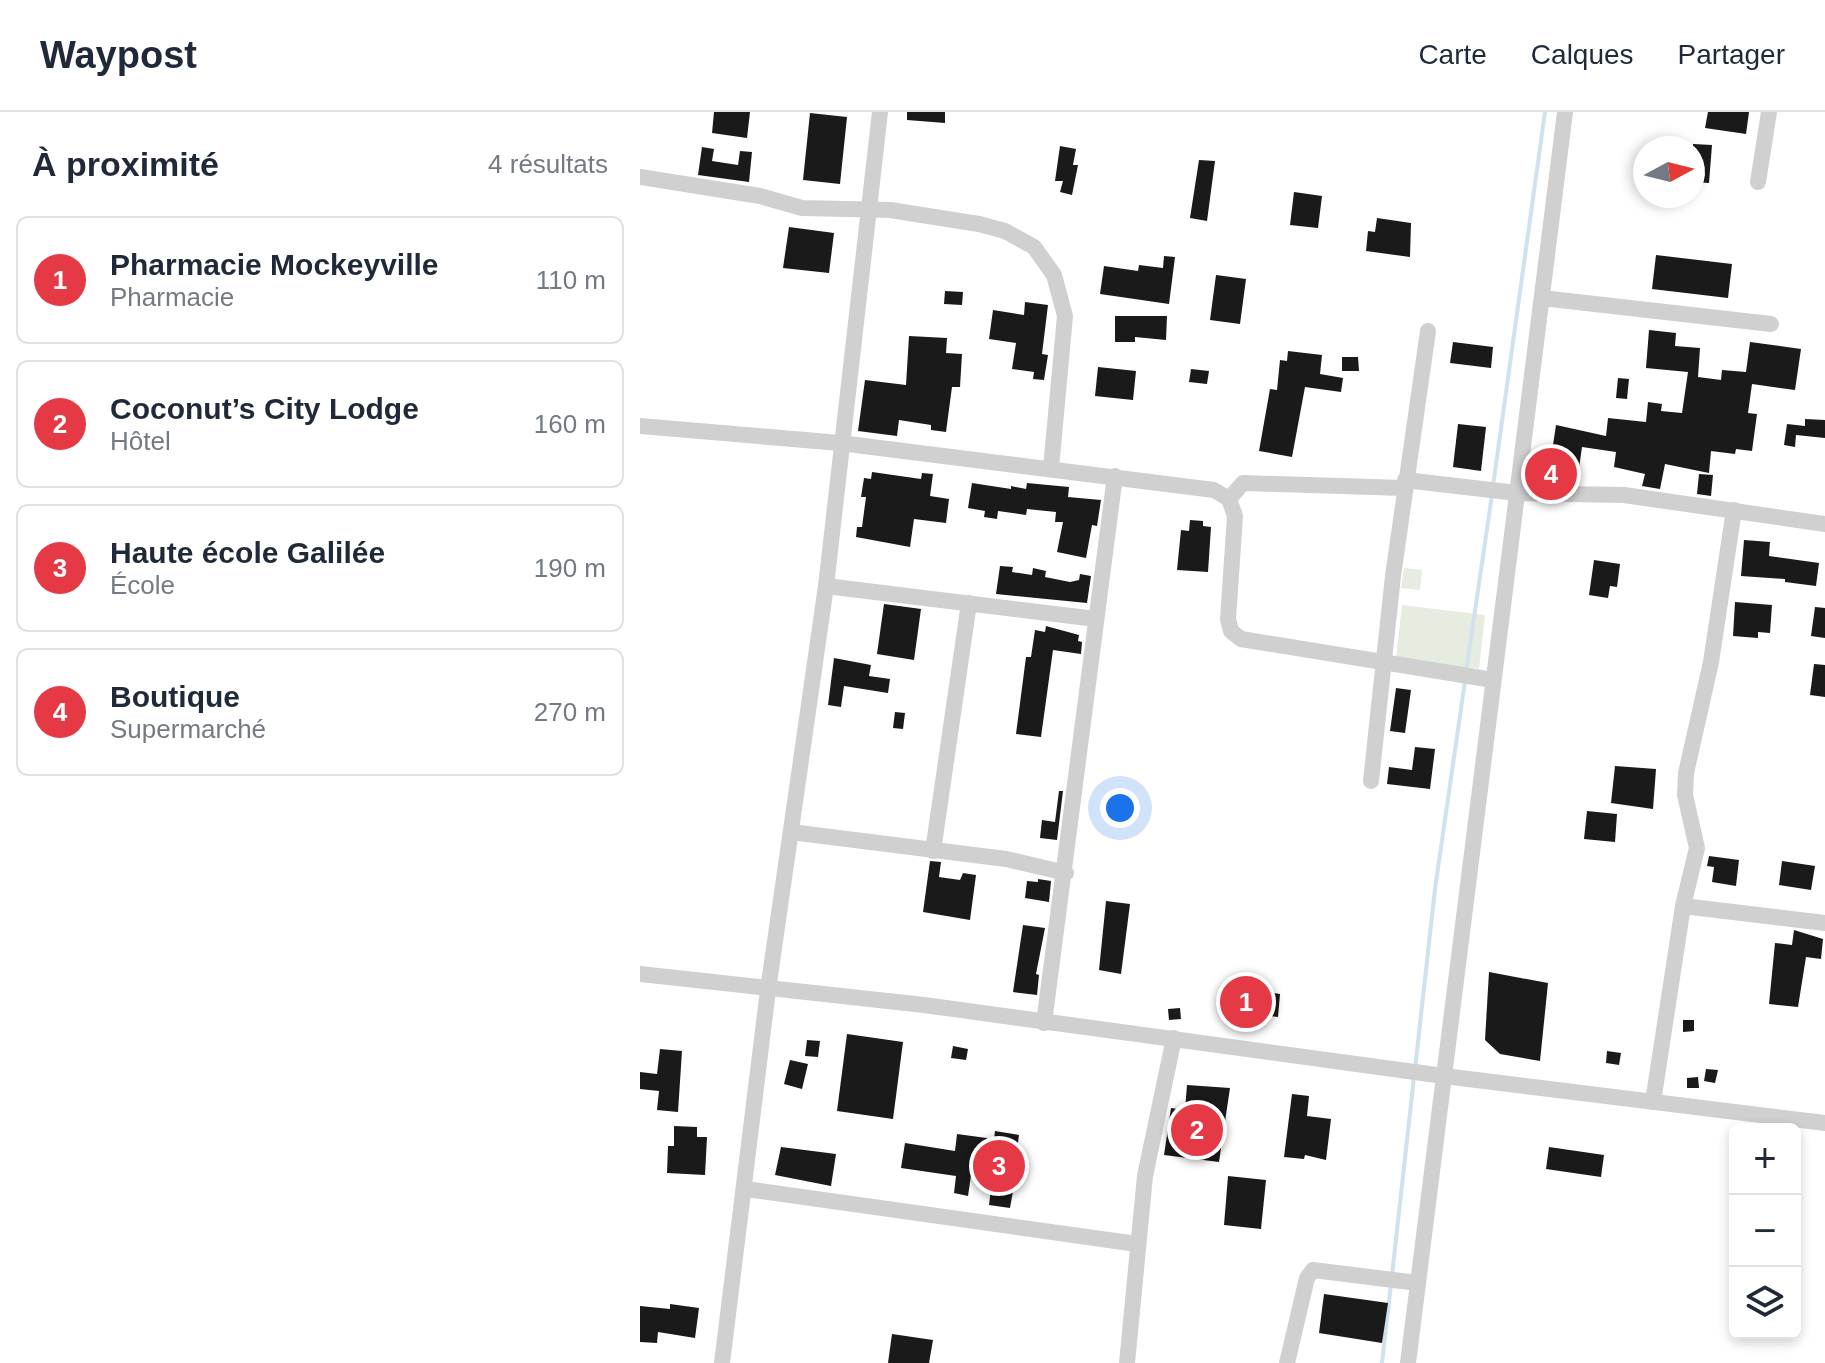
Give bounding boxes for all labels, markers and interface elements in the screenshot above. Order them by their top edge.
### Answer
text: Waypost [40,34,197,76]
text: Carte [1418,39,1487,70]
text: Calques [1531,39,1634,70]
text: Partager [1678,39,1785,70]
north arrow [1633,136,1705,208]
text: À proximité [32,145,219,183]
text: 4 résultats [488,149,608,179]
text: Pharmacie Mockeyville [110,248,439,281]
text: 1 [53,265,67,295]
text: 110 m [536,265,606,295]
text: Pharmacie [110,282,234,312]
text: Coconut’s City Lodge [110,392,419,425]
text: 2 [53,409,67,439]
text: 160 m [534,409,606,439]
text: Hôtel [110,426,171,456]
pin: 4 [1525,444,1577,504]
text: Haute école Galilée [110,536,385,569]
text: 3 [53,553,67,583]
text: 190 m [534,553,606,583]
text: École [110,570,175,600]
text: Boutique [110,680,240,713]
text: 4 [53,697,67,727]
text: 270 m [534,697,606,727]
text: Supermarché [110,714,266,744]
your location [1100,788,1140,828]
pin: 1 [1220,972,1272,1032]
pin: 2 [1171,1100,1223,1160]
map controls [1729,1123,1801,1339]
button: + [1729,1123,1801,1195]
pin: 3 [973,1136,1025,1196]
button: − [1729,1195,1801,1267]
button: layers [1729,1267,1801,1339]

